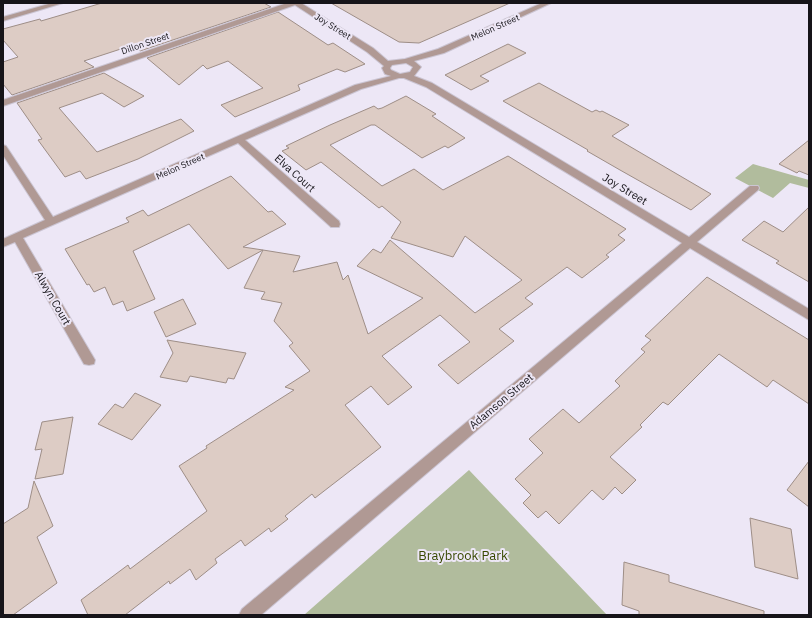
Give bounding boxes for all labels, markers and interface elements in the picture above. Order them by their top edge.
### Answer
street label: Joy Street [313,11,353,41]
street label: Melon Street [469,11,521,43]
street label: Dillon Street [120,30,170,56]
street label: Melon Street [154,150,206,182]
street label: Elva Court [272,151,318,195]
street label: Joy Street [600,170,650,208]
street label: Alwyn Court [32,269,74,328]
street label: Adamson Street [466,370,536,432]
park label: Braybrook Park [418,547,508,564]

